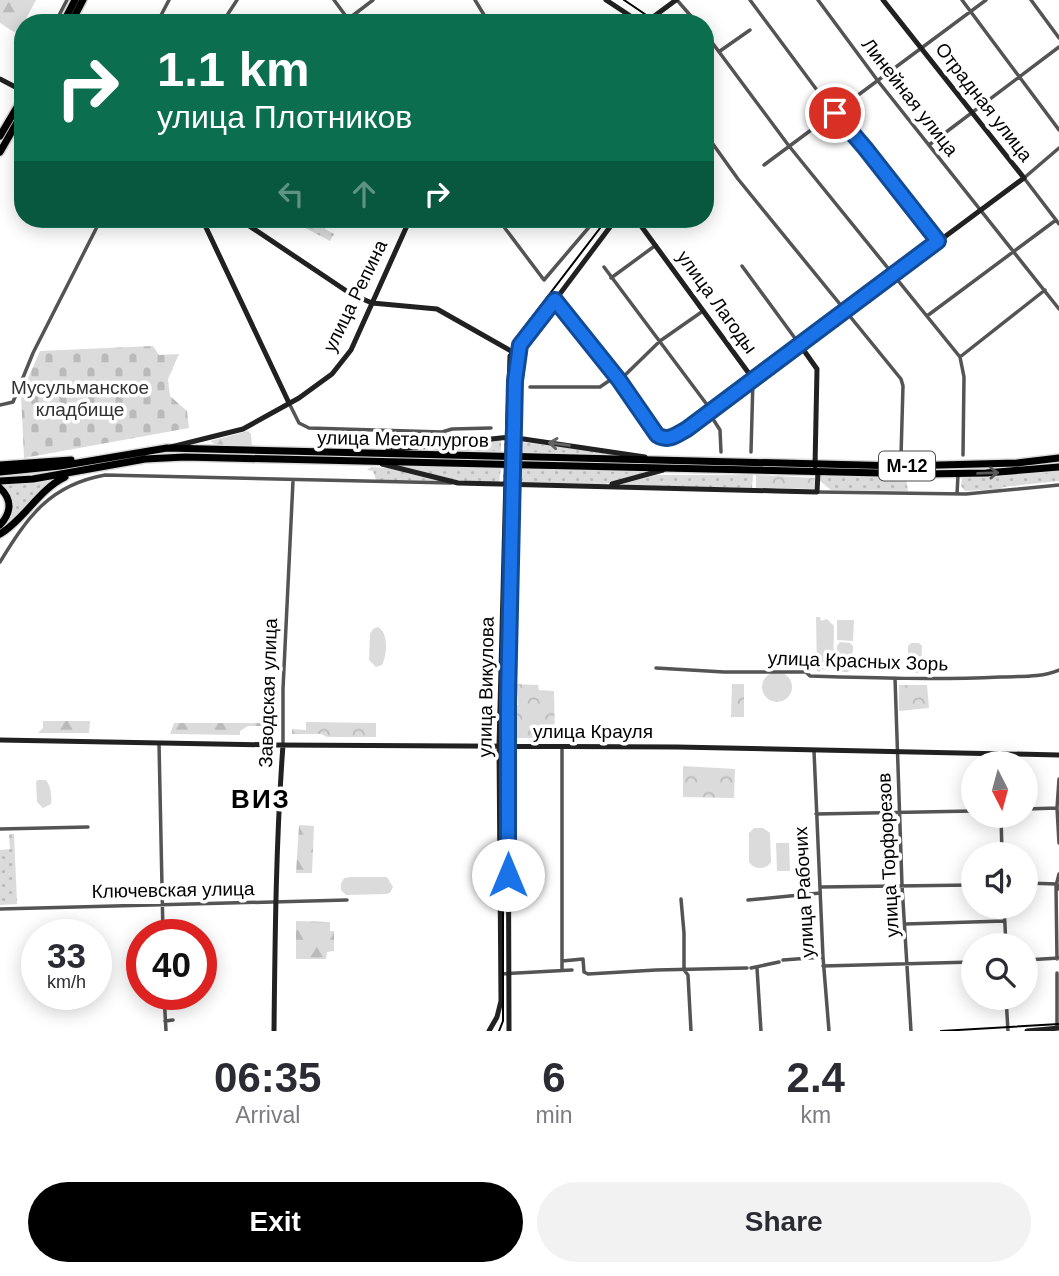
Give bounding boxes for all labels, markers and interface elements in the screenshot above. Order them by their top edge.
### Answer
street label: Линейная улица [858,34,963,160]
street label: Отрадная улица [931,39,1037,166]
icon: right [42,42,133,133]
text: 1.1 km [157,42,310,96]
pin [805,83,865,143]
icon: arrive [816,94,854,132]
text: улица Плотников [157,99,412,135]
icon: left [272,175,310,213]
icon: ahead [345,175,383,213]
icon: right [418,175,456,213]
street label: улица Репина [319,236,391,355]
street label: улица Лагоды [673,246,761,358]
park label: Мусульманское кладбище [11,377,149,420]
street label: улица Металлургов [317,427,489,451]
one-way arrow [548,437,571,450]
road number: М-12 [879,452,935,480]
one-way arrow [976,467,999,480]
street label: улица Викулова [474,616,498,758]
street label: Заводская улица [255,617,281,768]
street label: улица Красных Зорь [767,647,949,675]
street label: улица Крауля [533,721,653,742]
north arrow [961,751,1038,828]
map controls [961,751,1038,1010]
street label: улица Торфорезов [873,772,903,938]
district label: ВИЗ [231,784,291,814]
street label: улица Рабочих [790,825,818,958]
position arrow [471,838,545,912]
button: sound [961,842,1038,919]
street label: Ключевская улица [91,878,255,902]
speed limit sign: 40 [126,919,217,1010]
button: search [961,933,1038,1010]
text: 33 [47,936,86,975]
text: km/h [47,972,86,992]
text: 06:35 [214,1054,321,1101]
text: 6 [542,1054,566,1101]
text: 2.4 [787,1054,845,1101]
text: Arrival [235,1102,300,1128]
text: min [535,1102,573,1128]
text: km [800,1102,831,1128]
button: Exit [28,1182,523,1262]
button: Share [537,1182,1031,1262]

